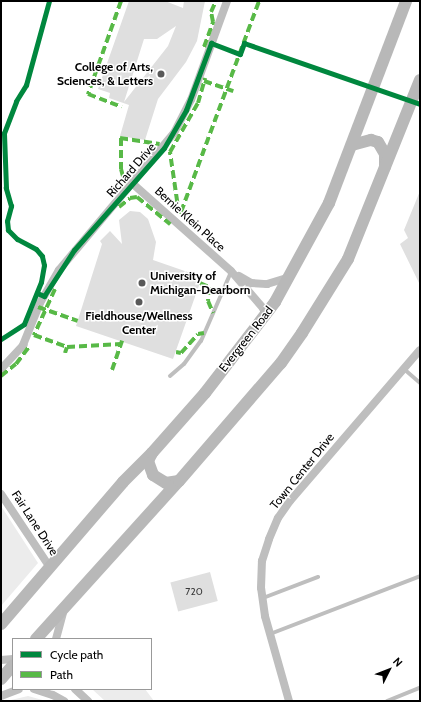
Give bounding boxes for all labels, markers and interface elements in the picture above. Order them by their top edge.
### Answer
place label: College of Arts, Sciences, & Letters [57,60,153,88]
marker: College of Arts, Sciences, & Letters [156,69,166,79]
street label: Richard Drive [103,140,159,200]
street label: Bernie Klein Place [152,184,228,254]
place label: University of Michigan-Dearborn [150,269,250,297]
marker: University of Michigan-Dearborn [137,278,147,288]
marker: Fieldhouse/Wellness Center [134,297,144,307]
street label: Evergreen Road [216,303,276,375]
place label: Fieldhouse/Wellness Center [85,309,193,337]
street label: Town Center Drive [267,430,337,512]
street label: Fair Lane Drive [9,488,61,558]
house number: 720 [185,586,203,598]
legend [12,638,152,690]
text: Cycle path [50,647,103,662]
north arrow [369,650,409,690]
text: N [390,654,406,670]
text: Path [50,667,73,682]

